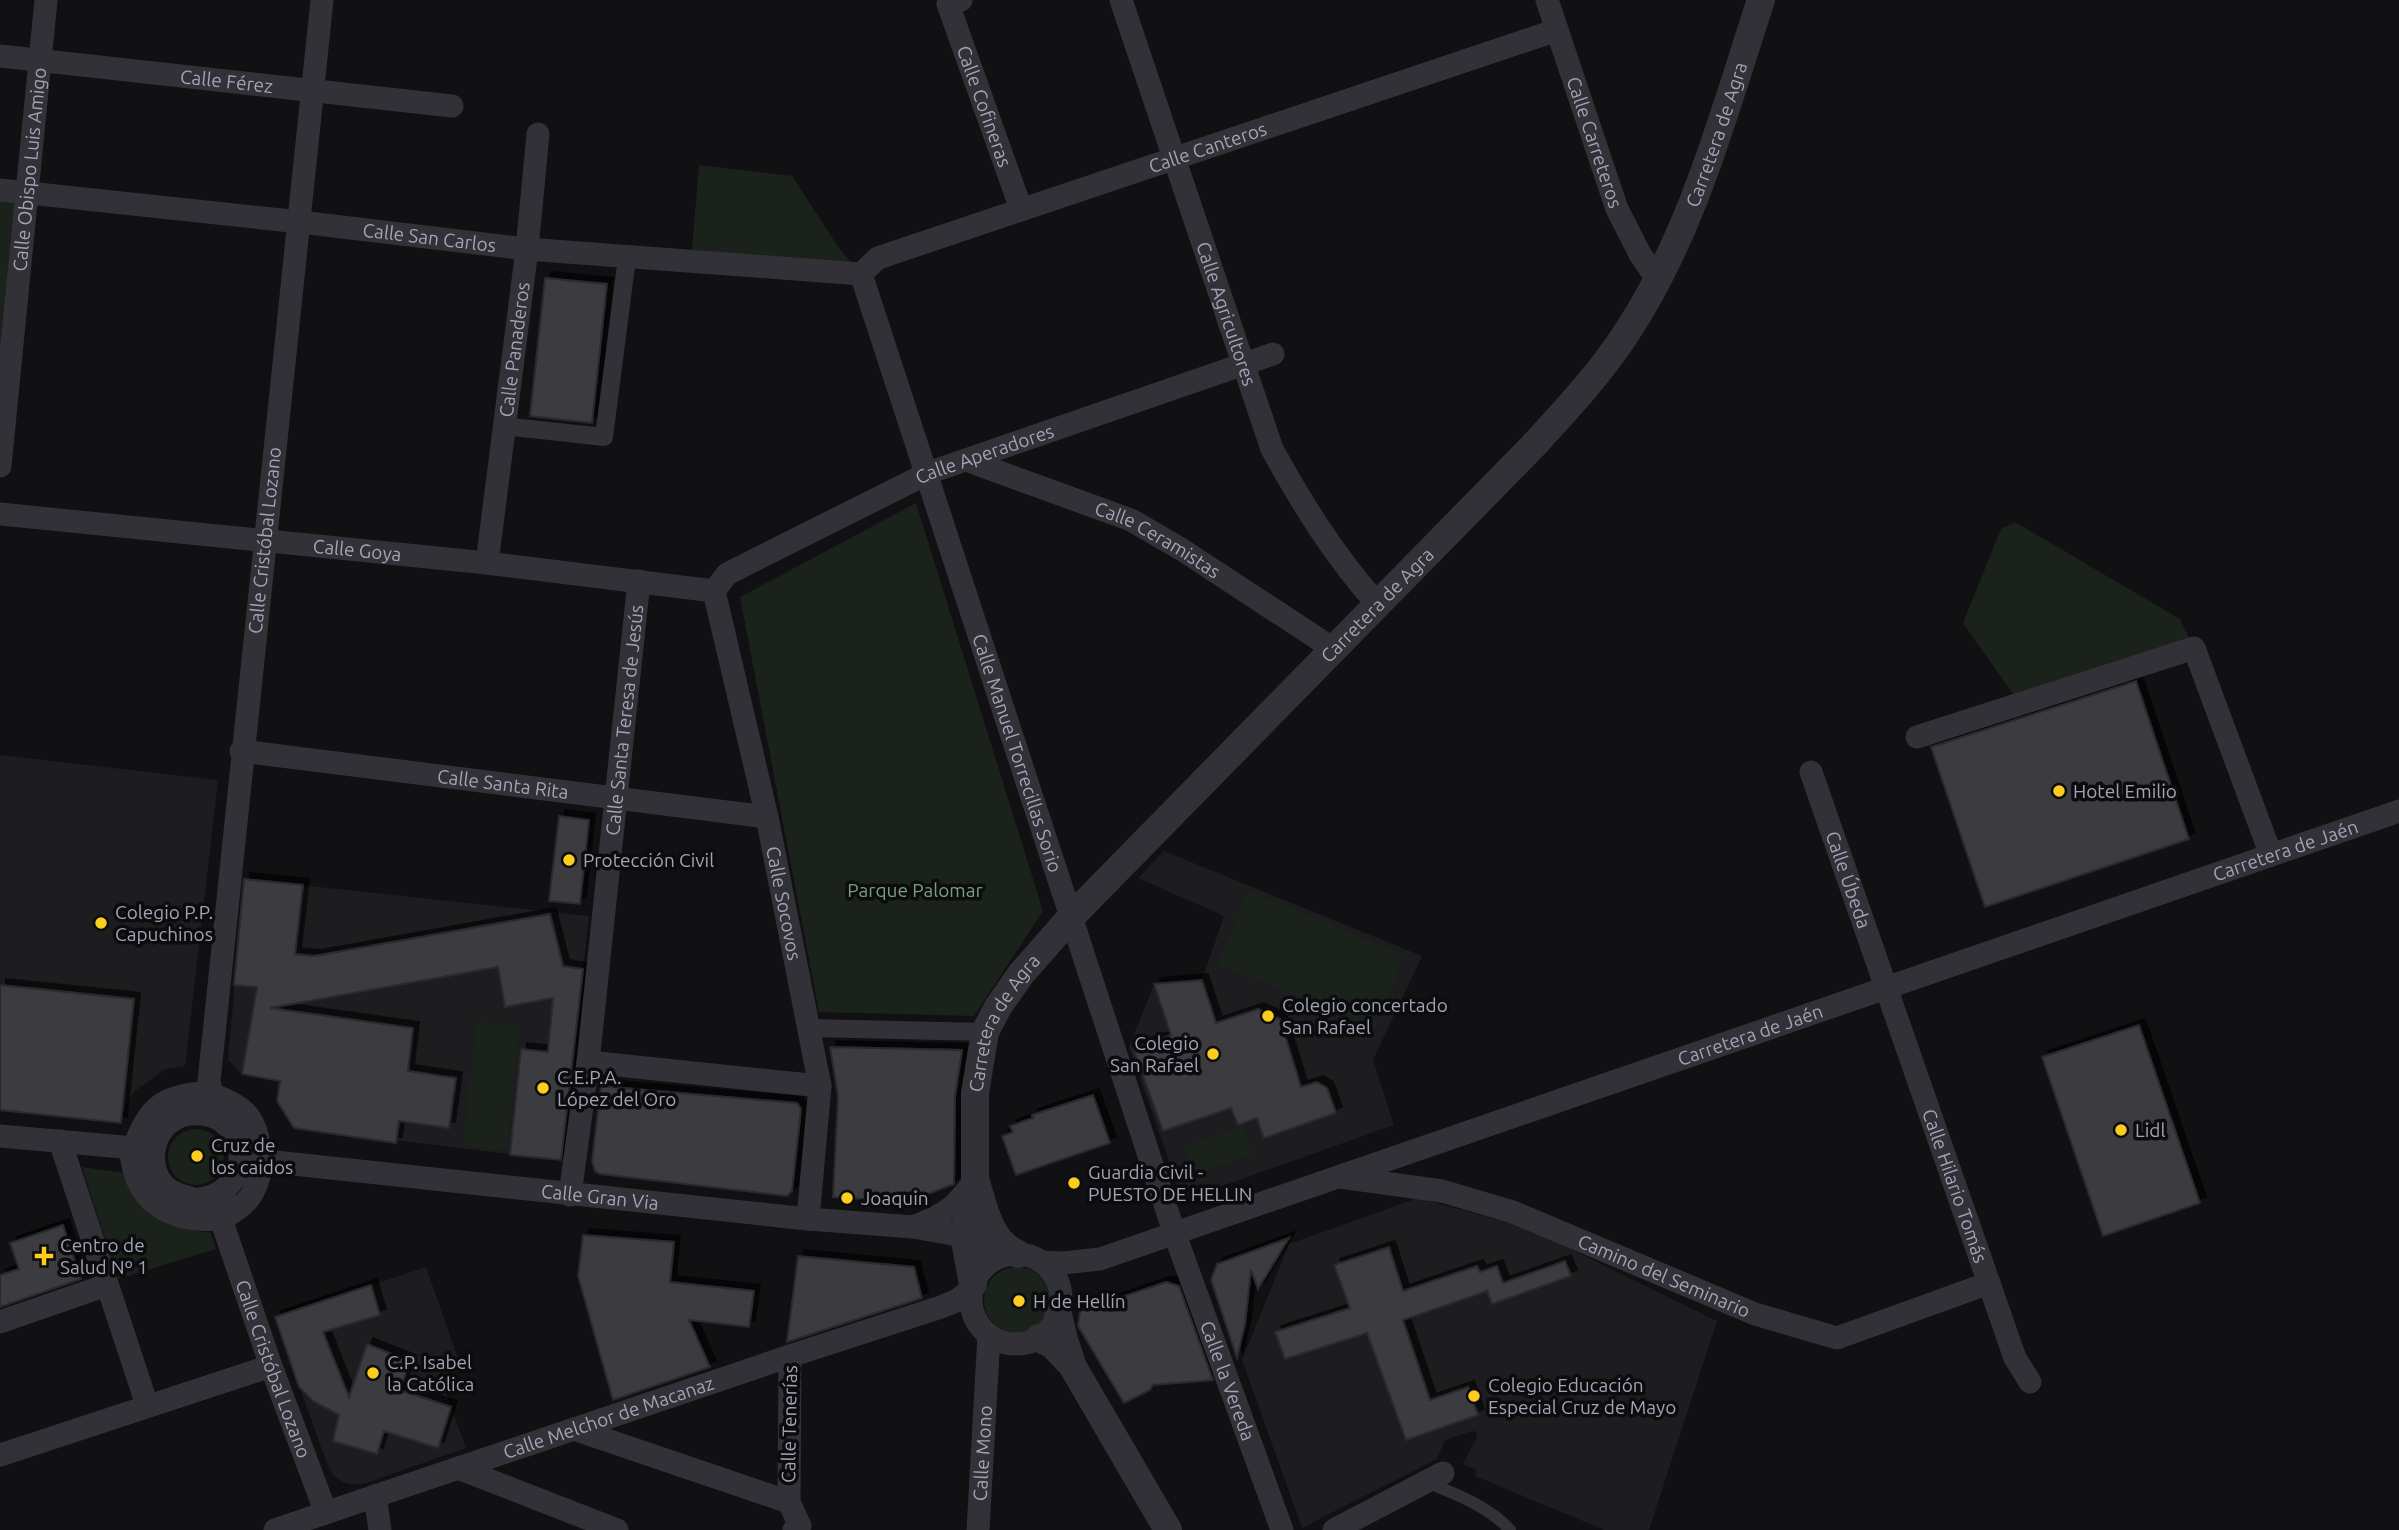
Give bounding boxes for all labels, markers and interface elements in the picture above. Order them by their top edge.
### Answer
street label: Calle Cofineras [953,42,1016,170]
street label: Carretera de Agra [1681,59,1751,210]
street label: Calle Férez [179,65,274,97]
street label: Calle Obispo Luis Amigo [8,66,50,272]
street label: Calle Carreteros [1562,74,1627,211]
street label: Calle Canteros [1146,117,1269,177]
street label: Calle San Carlos [361,219,497,256]
street label: Calle Agricultores [1192,239,1261,389]
street label: Calle Panaderos [495,281,534,419]
street label: Calle Aperadores [911,419,1057,489]
street label: Calle Cristóbal Lozano [244,446,285,635]
street label: Calle Ceramistas [1092,497,1224,583]
street label: Calle Goya [312,535,403,565]
street label: Carretera de Agra [1316,543,1438,667]
street label: Calle Santa Teresa de Jesús [601,604,647,837]
street label: Calle Manuel Torrecillas Sorio [968,631,1067,875]
street label: Calle Santa Rita [436,765,570,803]
place label: Hotel Emilio [2073,780,2177,802]
marker: Hotel Emilio [2051,783,2067,799]
street label: Carretera de Jaén [2210,815,2361,885]
street label: Calle Úbeda [1821,828,1876,931]
street label: Calle Socovos [762,844,806,962]
place label: Protección Civil [583,849,714,871]
marker: Protección Civil [561,852,577,868]
park label: Parque Palomar [847,879,983,901]
place label: Colegio P.P. Capuchinos [115,901,213,945]
marker: Colegio P.P. Capuchinos [93,915,109,931]
street label: Carretera de Agra [964,950,1044,1094]
place label: Colegio concertado San Rafael [1282,994,1448,1038]
street label: Carretera de Jaén [1675,1000,1826,1070]
marker: Colegio concertado San Rafael [1260,1008,1276,1024]
place label: Colegio San Rafael [1110,1032,1199,1076]
marker: Colegio San Rafael [1205,1046,1221,1062]
place label: C.E.P.A. López del Oro [557,1066,676,1110]
marker: C.E.P.A. López del Oro [535,1080,551,1096]
street label: Calle Hilario Tomás [1918,1106,1992,1266]
place label: Lidl [2135,1119,2165,1141]
marker: Lidl [2113,1122,2129,1138]
place label: Cruz de los caidos [211,1134,293,1178]
marker: Cruz de los caidos [189,1148,205,1164]
place label: Guardia Civil - PUESTO DE HELLIN [1088,1161,1252,1205]
marker: Guardia Civil - PUESTO DE HELLIN [1066,1175,1082,1191]
street label: Calle Gran Via [540,1180,660,1214]
place label: Joaquin [861,1187,929,1209]
marker: Joaquin [839,1190,855,1206]
street label: Camino del Seminario [1575,1230,1754,1322]
place label: Centro de Salud Nº 1 [60,1234,148,1278]
marker: Centro de Salud Nº 1 [34,1246,54,1266]
street label: Calle Cristóbal Lozano [231,1277,315,1461]
place label: H de Hellín [1033,1290,1126,1312]
marker: H de Hellín [1011,1293,1027,1309]
street label: Calle la Vereda [1196,1318,1260,1444]
place label: C.P. Isabel la Católica [387,1351,474,1395]
marker: C.P. Isabel la Católica [365,1365,381,1381]
street label: Calle Tenerías [777,1365,801,1483]
street label: Calle Melchor de Macanaz [500,1371,717,1463]
place label: Colegio Educación Especial Cruz de Mayo [1488,1374,1676,1418]
marker: Colegio Educación Especial Cruz de Mayo [1466,1388,1482,1404]
street label: Calle Mono [969,1405,996,1502]

